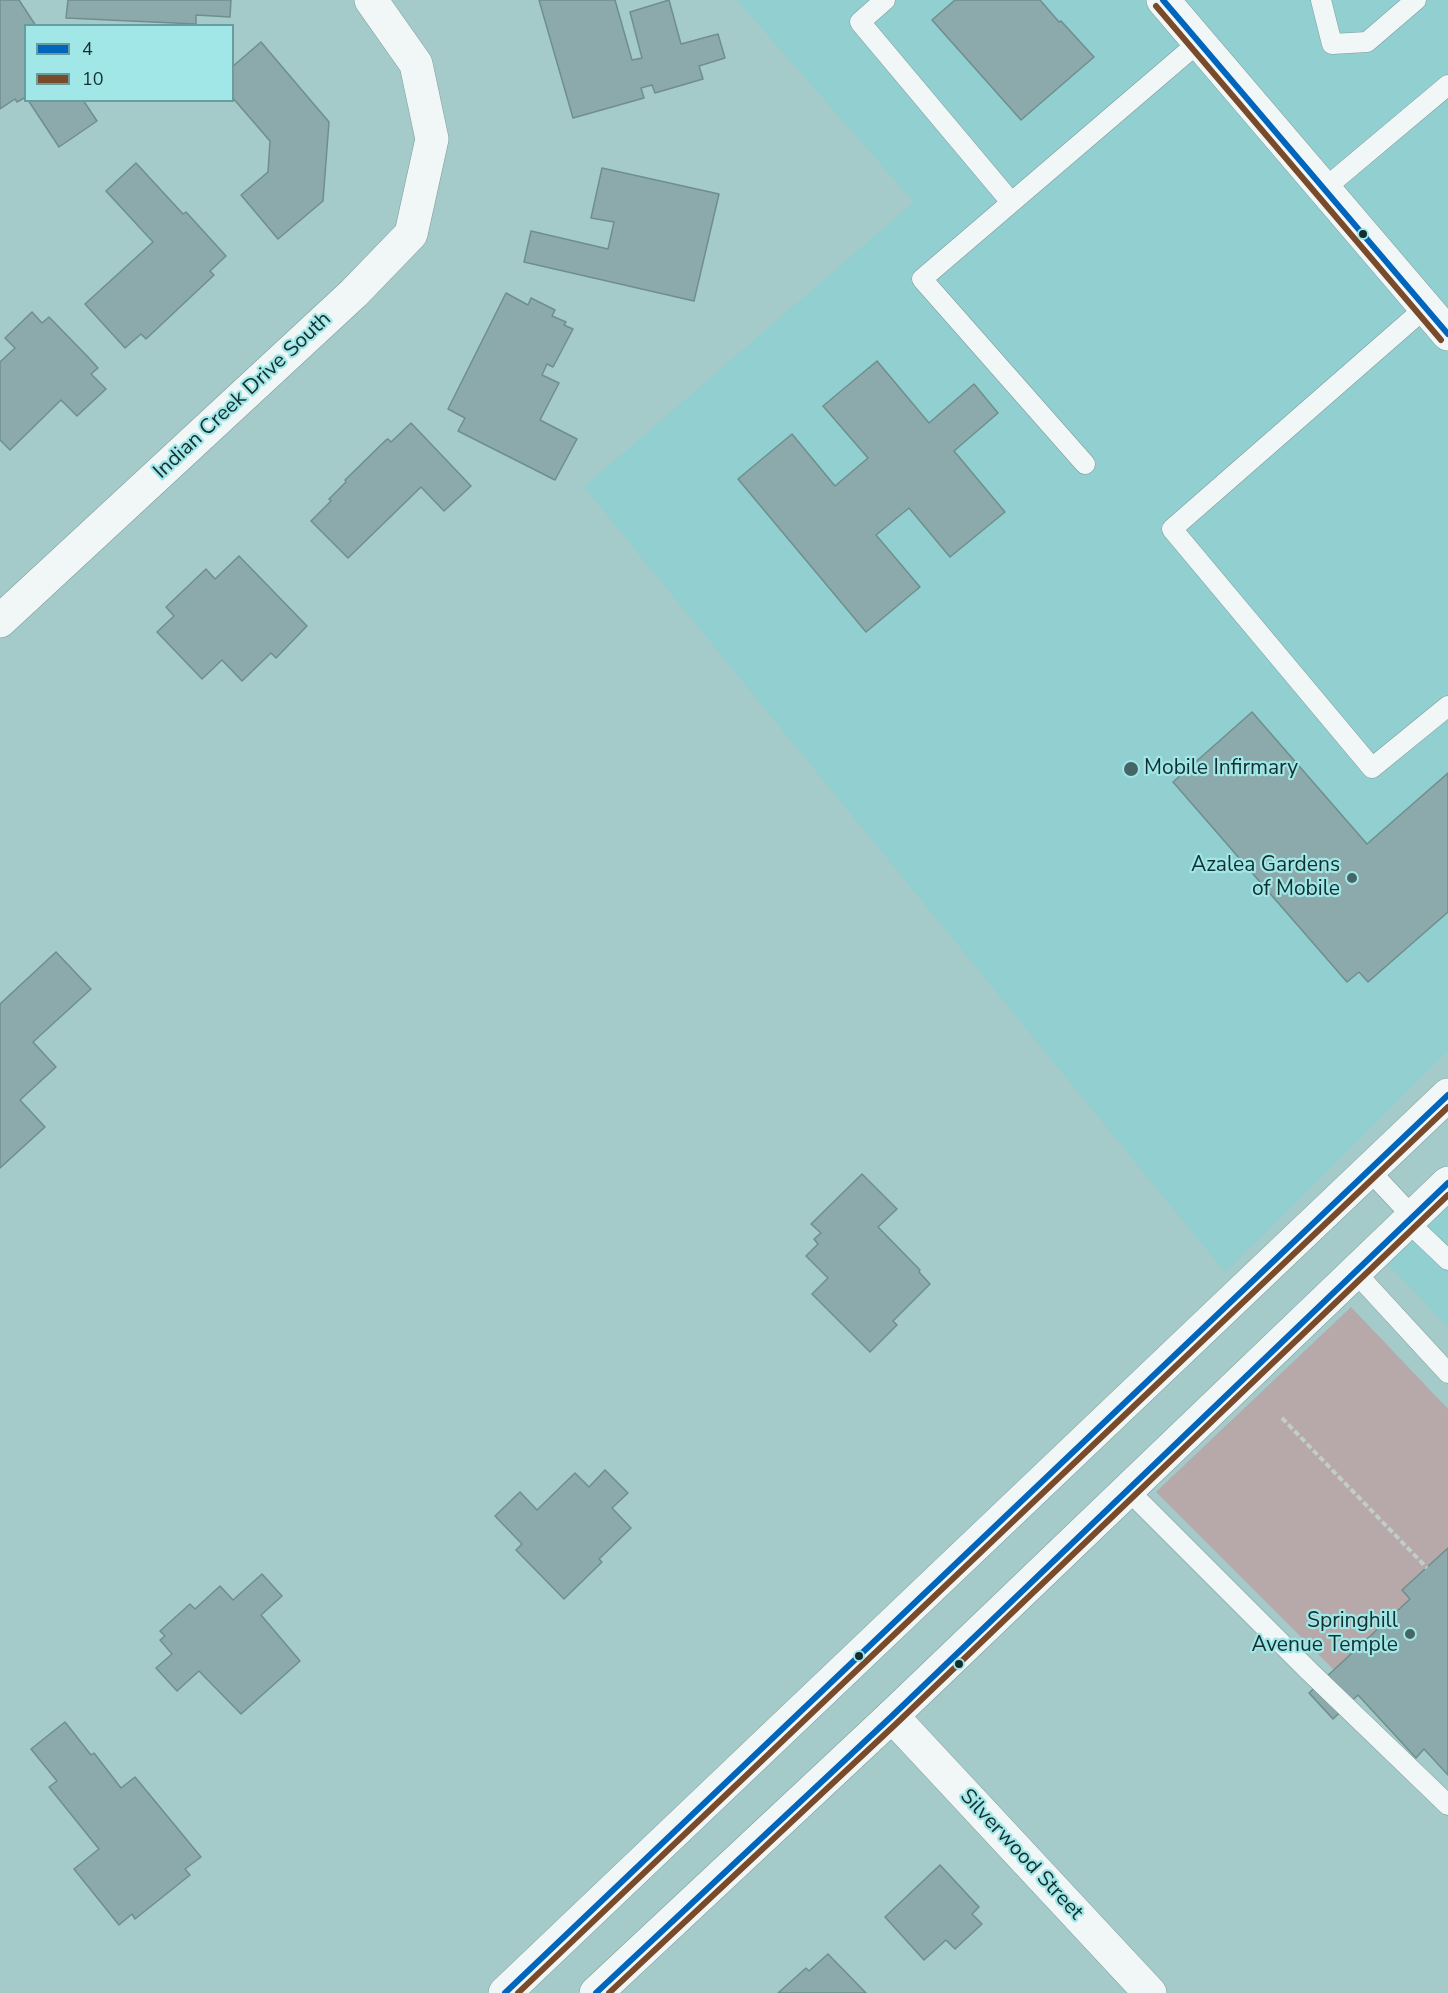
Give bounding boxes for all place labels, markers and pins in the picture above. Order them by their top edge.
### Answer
unlabelled marker [1357,228,1369,240]
place label: Mobile Infirmary [1144,756,1298,782]
marker: Mobile Infirmary [1122,760,1140,778]
place label: Azalea Gardens of Mobile [1191,853,1340,903]
marker: Azalea Gardens of Mobile [1345,871,1359,885]
place label: Springhill Avenue Temple [1251,1609,1398,1659]
marker: Springhill Avenue Temple [1403,1627,1417,1641]
unlabelled marker [853,1650,865,1662]
unlabelled marker [953,1658,965,1670]

